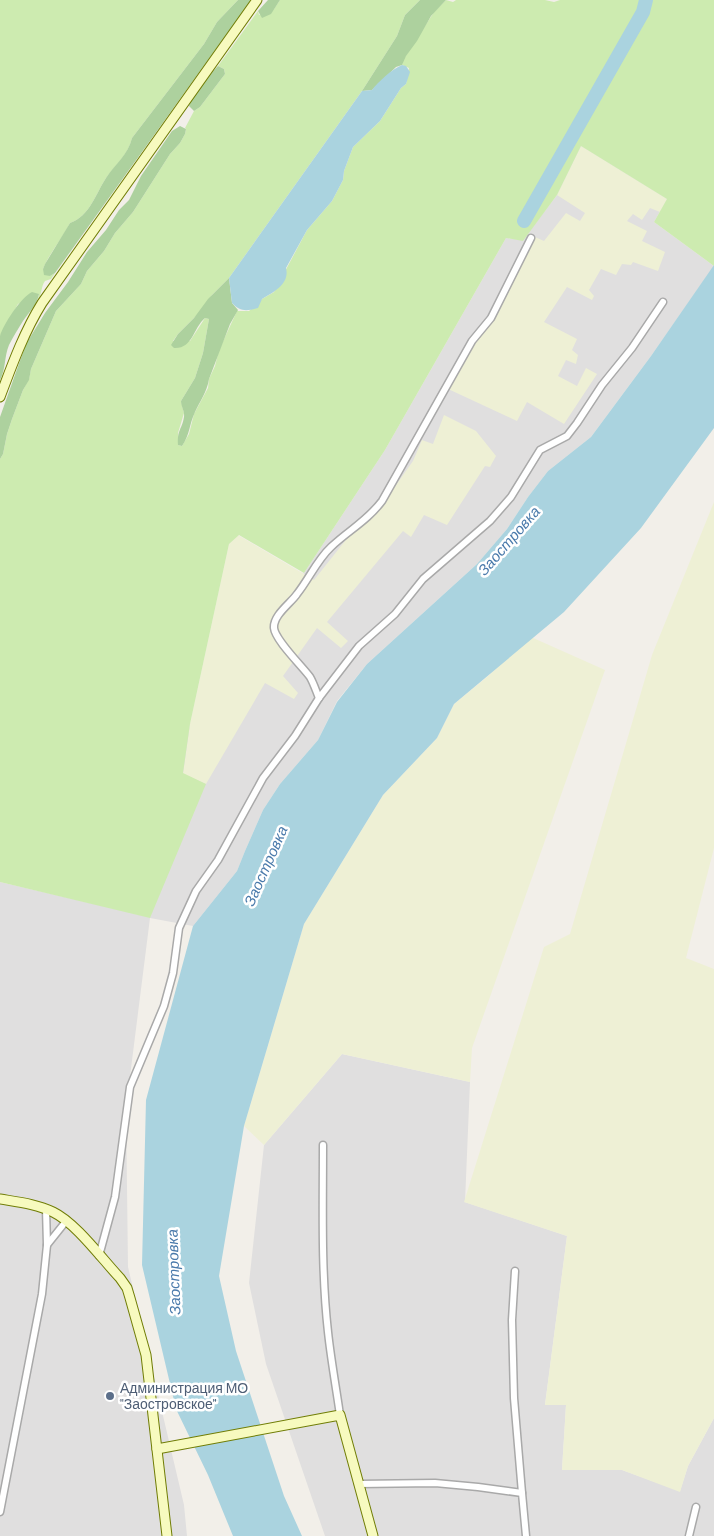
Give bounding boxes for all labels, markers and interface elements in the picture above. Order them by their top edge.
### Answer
water label: Заостровка [473,502,543,579]
water label: Заостровка [239,823,291,908]
water label: Заостровка [163,1229,183,1315]
place label: Администрация МО "Заостровское" [120,1379,248,1412]
marker: Администрация МО "Заостровское" [104,1390,116,1402]

